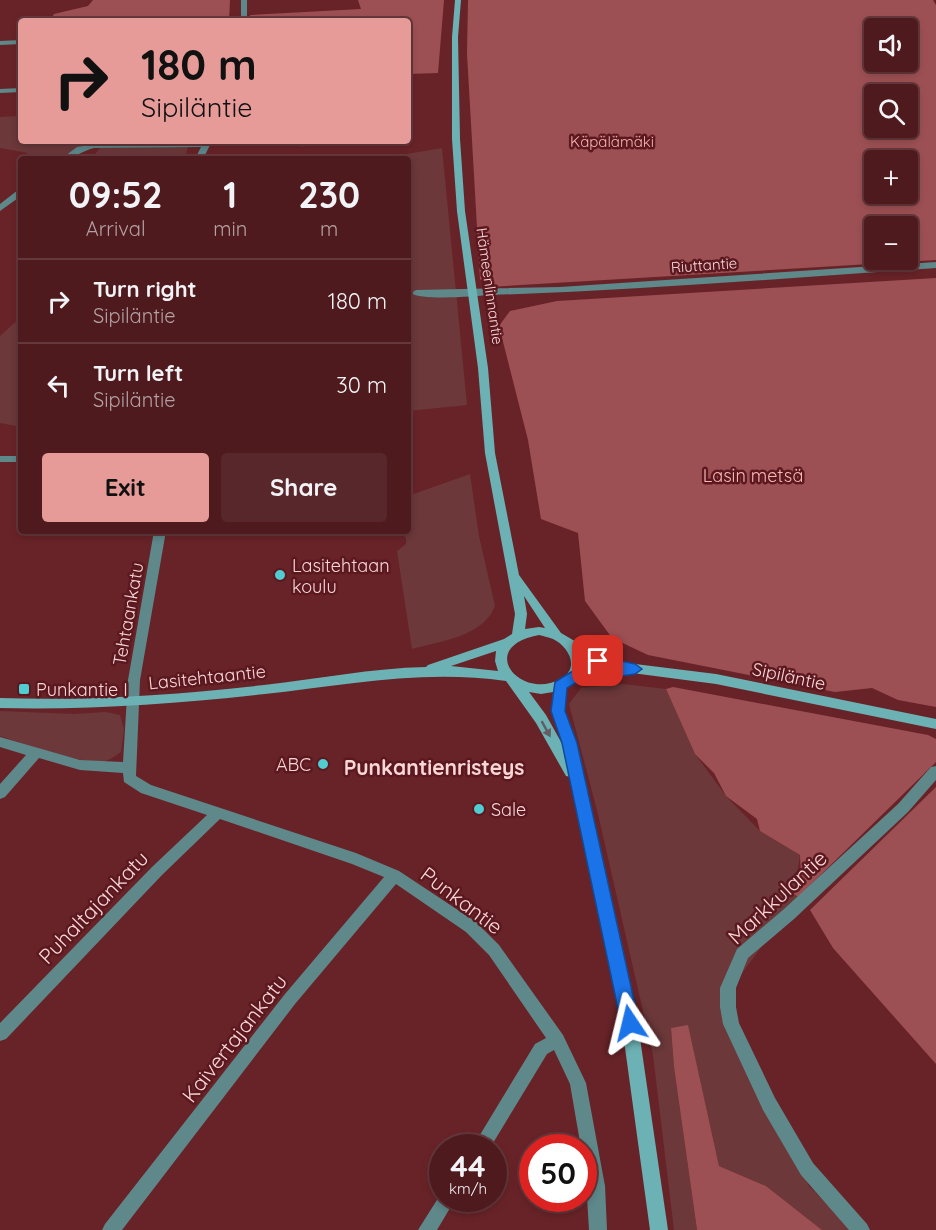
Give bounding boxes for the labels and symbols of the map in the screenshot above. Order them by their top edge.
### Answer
park label: Käpälämäki [570,132,654,151]
street label: Hämeenlinnantie [472,226,508,346]
street label: Riuttantie [670,253,738,277]
park label: Lasin metsä [703,464,803,487]
place label: Lasitehtaan koulu [292,554,390,598]
street label: Tehtaankatu [108,561,148,667]
marker: Lasitehtaan koulu [273,568,287,582]
pin [572,635,623,686]
street label: Sipiläntie [750,657,828,695]
street label: Lasitehtaantie [147,659,267,695]
place label: Punkantie I [36,678,128,701]
marker: Punkantie I [17,682,31,696]
one-way arrow [541,721,551,738]
place label: ABC [276,753,311,776]
district label: Punkantienristeys [344,754,524,780]
marker: ABC [316,757,330,771]
place label: Sale [491,798,526,821]
marker: Sale [472,802,486,816]
street label: Puhaltajankatu [33,845,153,969]
street label: Markkulantie [722,845,832,949]
street label: Punkantie [416,861,508,939]
street label: Kaivertajankatu [176,969,292,1107]
position arrow [598,991,662,1055]
speed limit sign: 50 [519,1134,597,1212]

